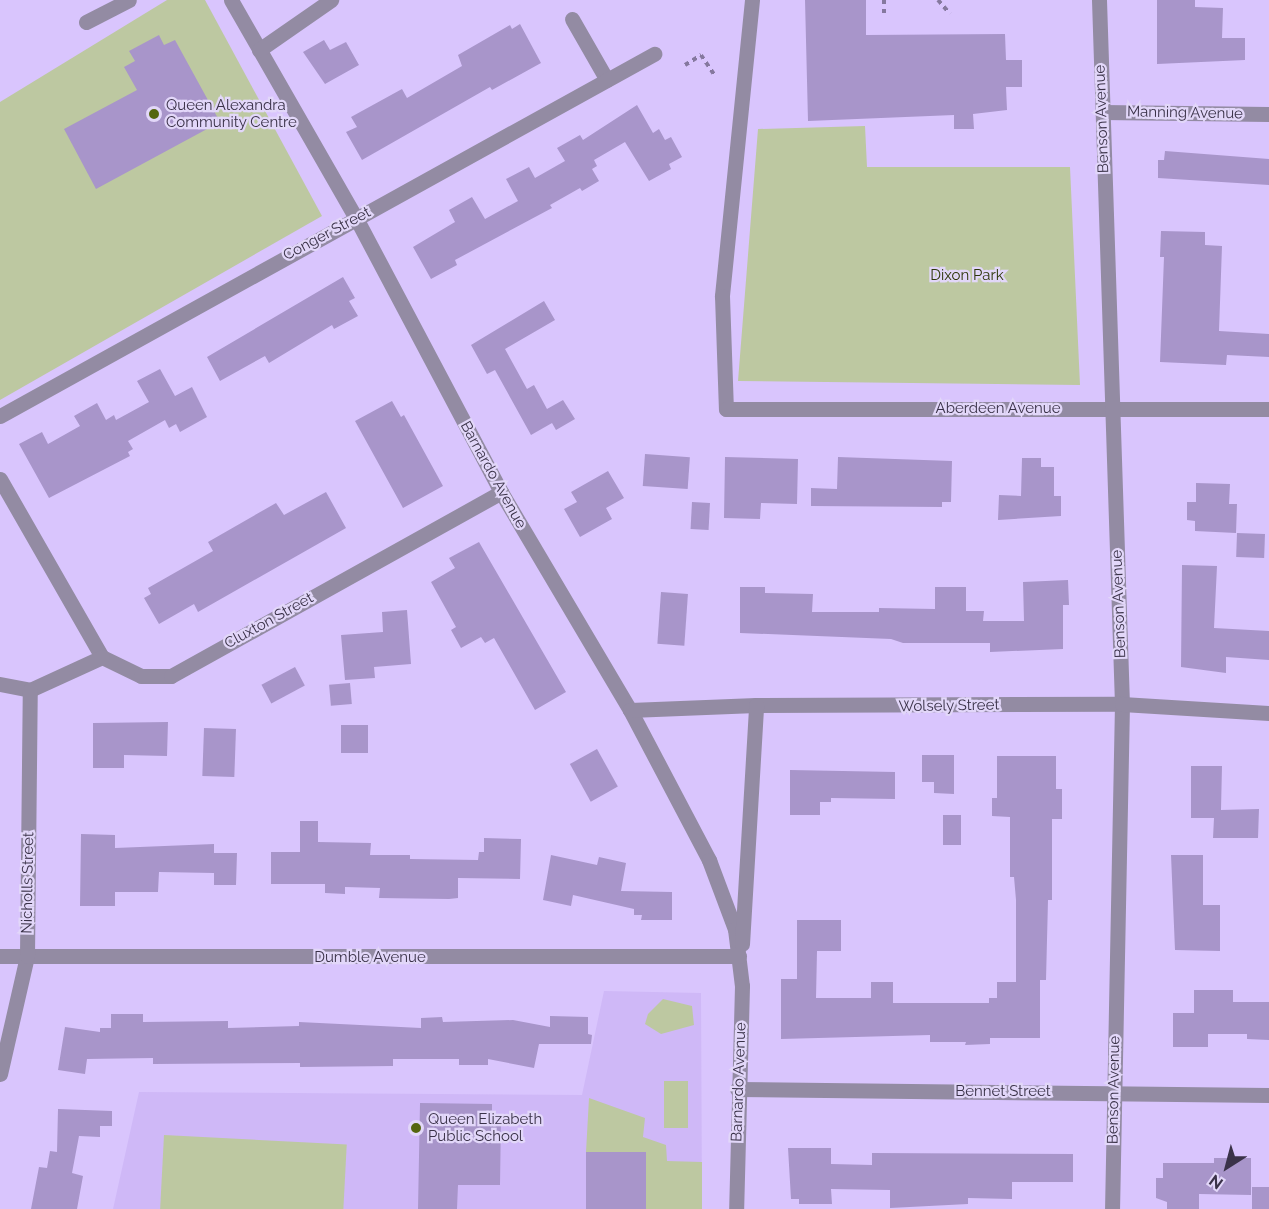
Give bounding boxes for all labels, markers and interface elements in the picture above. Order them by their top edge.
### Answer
street label: Benson Avenue [1091,64,1113,174]
place label: Queen Alexandra Community Centre [166,96,297,131]
street label: Manning Avenue [1127,103,1243,123]
marker: Queen Alexandra Community Centre [147,107,161,121]
street label: Conger Street [280,203,374,265]
park label: Dixon Park [930,267,1004,285]
street label: Aberdeen Avenue [935,400,1061,418]
street label: Barnardo Avenue [456,418,530,532]
street label: Benson Avenue [1108,549,1130,659]
street label: Cluxton Street [221,589,317,653]
street label: Wolsely Street [898,696,1000,716]
street label: Nicholls Street [18,832,38,934]
street label: Dumble Avenue [314,949,426,967]
street label: Barnardo Avenue [728,1022,750,1142]
street label: Benson Avenue [1104,1035,1124,1145]
street label: Bennet Street [955,1083,1051,1101]
place label: Queen Elizabeth Public School [428,1110,542,1145]
marker: Queen Elizabeth Public School [409,1121,423,1135]
north arrow [1197,1137,1257,1197]
text: N [1206,1171,1227,1193]

